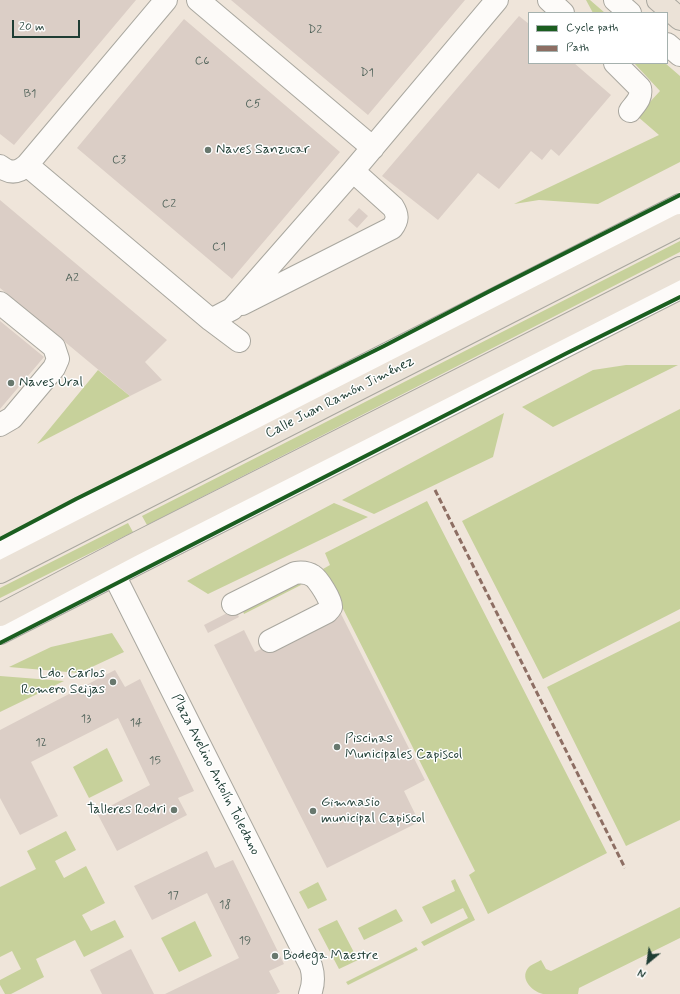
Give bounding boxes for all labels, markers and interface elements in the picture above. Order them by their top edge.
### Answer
scale bar [14,12,82,38]
legend [528,12,668,64]
text: 20 m [19,19,45,35]
text: Cycle path [566,20,618,36]
house number: D2 [308,23,322,37]
text: Path [566,40,589,56]
house number: C6 [195,54,209,68]
house number: D1 [360,66,374,80]
house number: B1 [24,87,36,101]
house number: C5 [245,97,261,111]
place label: Naves Sanzucar [216,142,310,158]
marker: Naves Sanzucar [203,145,213,155]
house number: C3 [112,153,126,167]
house number: C2 [162,197,176,211]
house number: C1 [212,240,226,254]
house number: A2 [65,271,79,285]
street label: Calle Juan Ramón Jiménez [263,353,417,443]
place label: Naves Ural [19,375,83,391]
marker: Naves Ural [6,378,16,388]
place label: Ldo. Carlos Romero Seijas [21,666,105,698]
marker: Ldo. Carlos Romero Seijas [108,677,118,687]
street label: Plaza Avelino Antolín Toledano [167,692,263,858]
house number: 13 [81,712,91,726]
house number: 14 [130,716,142,730]
place label: Piscinas Municipales Capiscol [345,731,462,764]
house number: 12 [35,736,47,750]
marker: Piscinas Municipales Capiscol [332,742,342,752]
house number: 15 [149,754,161,768]
place label: Gimnasio municipal Capiscol [321,795,425,828]
place label: Talleres Rodri [87,802,166,818]
marker: Talleres Rodri [169,805,179,815]
marker: Gimnasio municipal Capiscol [308,806,318,816]
house number: 17 [167,889,179,903]
house number: 18 [219,898,231,912]
house number: 19 [239,934,251,948]
north arrow [628,942,668,982]
place label: Bodega Maestre [283,948,378,964]
marker: Bodega Maestre [270,951,280,961]
text: N [636,965,649,980]

